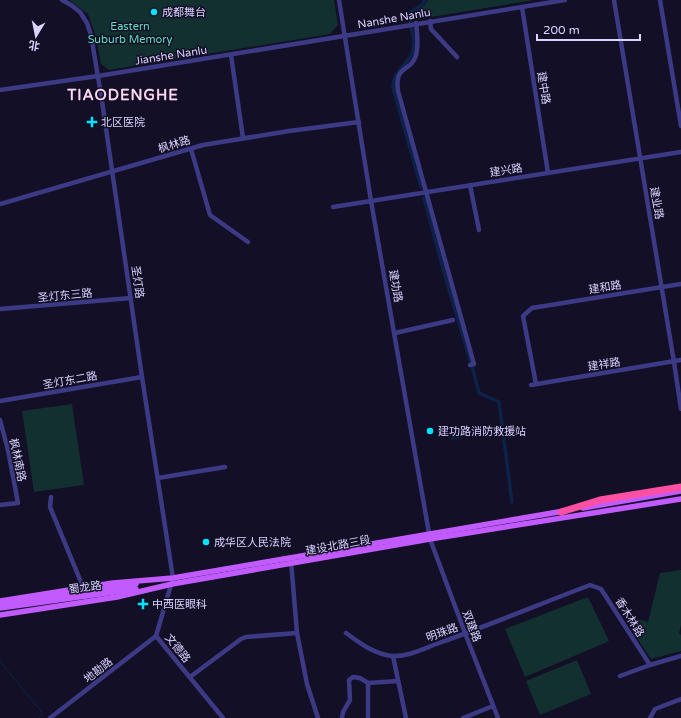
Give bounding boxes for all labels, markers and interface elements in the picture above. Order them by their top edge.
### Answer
place label: 成都舞台 [162,6,206,19]
street label: Nanshe Nanlu [357,6,432,31]
marker: 成都舞台 [149,7,159,17]
north arrow [16,16,56,56]
scale bar [537,16,640,42]
park label: Eastern Suburb Memory [88,20,172,46]
text: 200 m [543,23,580,37]
text: 北 [28,38,41,53]
street label: Jianshe Nanlu [134,43,208,68]
street label: 建中路 [535,71,553,105]
district label: TIAODENGHE [66,86,179,104]
marker: 北区医院 [86,116,98,128]
place label: 北区医院 [101,116,145,129]
street label: 枫林路 [156,133,192,156]
street label: 建兴路 [489,161,523,179]
street label: 建业路 [647,186,666,220]
street label: 圣灯路 [129,265,146,299]
street label: 建功路 [386,269,405,303]
street label: 建和路 [588,278,622,296]
street label: 圣灯东三路 [37,287,93,304]
street label: 建祥路 [587,355,621,373]
street label: 圣灯东二路 [42,369,98,392]
place label: 建功路消防救援站 [438,425,526,438]
marker: 建功路消防救援站 [425,426,435,436]
street label: 枫林南路 [7,437,28,483]
street label: 建设北路三段 [304,533,372,558]
place label: 成华区人民法院 [214,536,291,549]
marker: 成华区人民法院 [201,537,211,547]
street label: 蜀龙路 [68,579,102,596]
street label: 香木林路 [612,595,647,639]
marker: 中西医眼科 [137,598,149,610]
place label: 中西医眼科 [152,598,207,611]
street label: 双建路 [460,608,484,644]
street label: 明珠路 [424,621,460,644]
street label: 文德路 [162,631,193,665]
street label: 地勘路 [81,655,115,686]

